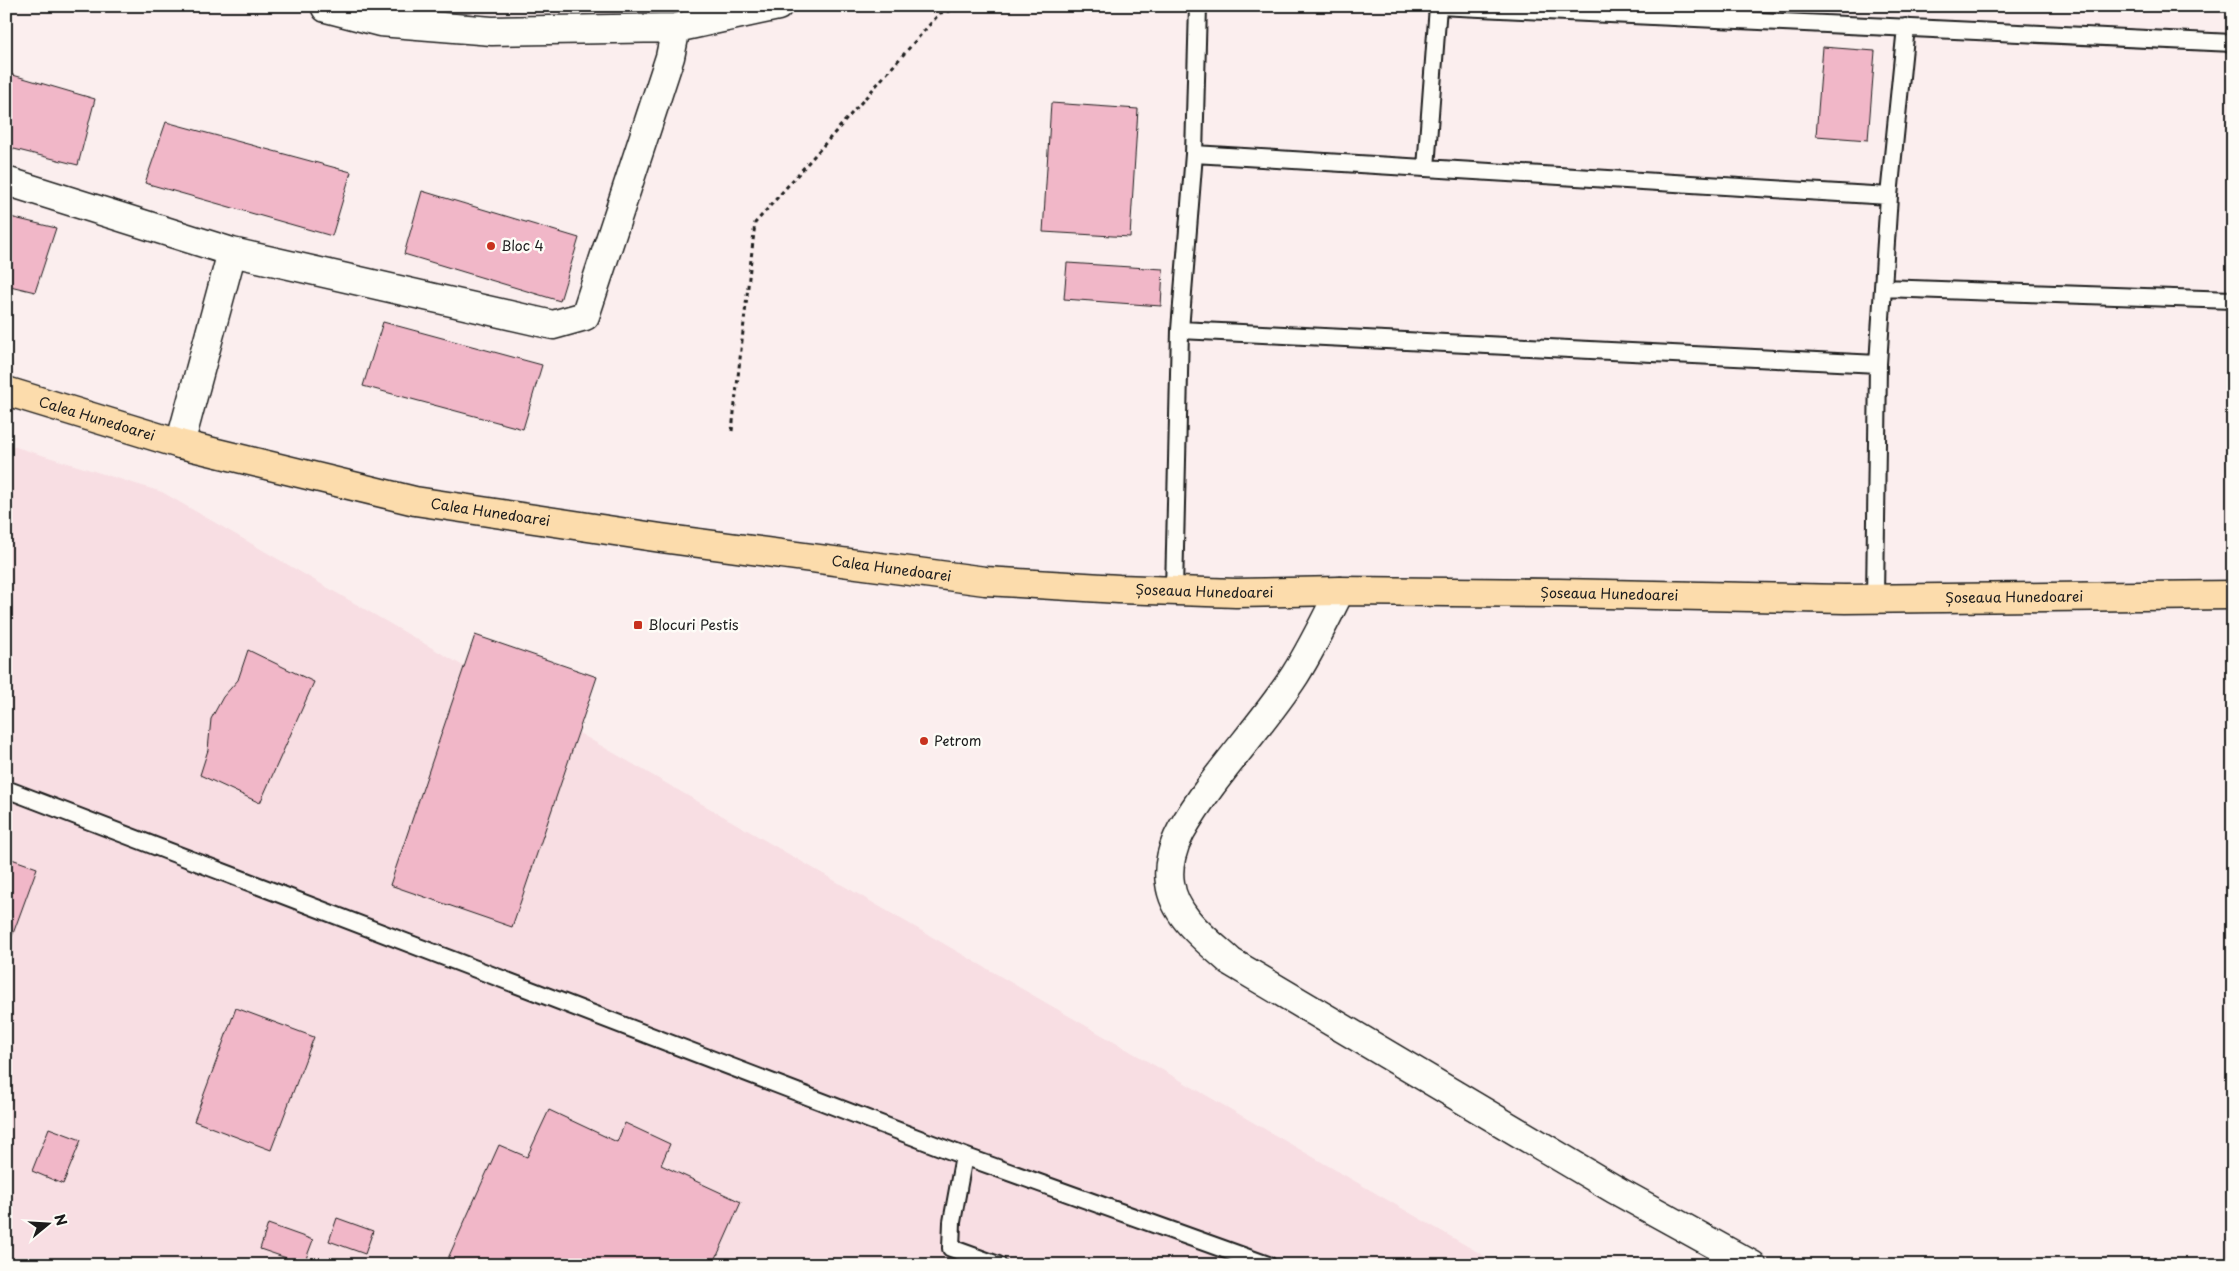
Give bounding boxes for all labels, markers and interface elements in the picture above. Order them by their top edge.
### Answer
place label: Bloc 4 [501,235,544,256]
marker: Bloc 4 [485,240,497,252]
street label: Calea Hunedoarei [36,391,158,446]
street label: Calea Hunedoarei [429,493,552,531]
street label: Calea Hunedoarei [830,550,953,586]
street label: Șoseaua Hunedoarei [1135,579,1274,603]
street label: Șoseaua Hunedoarei [1540,582,1679,606]
street label: Șoseaua Hunedoarei [1945,586,2083,608]
place label: Blocuri Pestis [648,614,739,635]
marker: Blocuri Pestis [632,619,644,631]
place label: Petrom [934,730,981,751]
marker: Petrom [918,735,930,747]
north arrow [22,1198,72,1248]
text: N [49,1211,73,1228]

